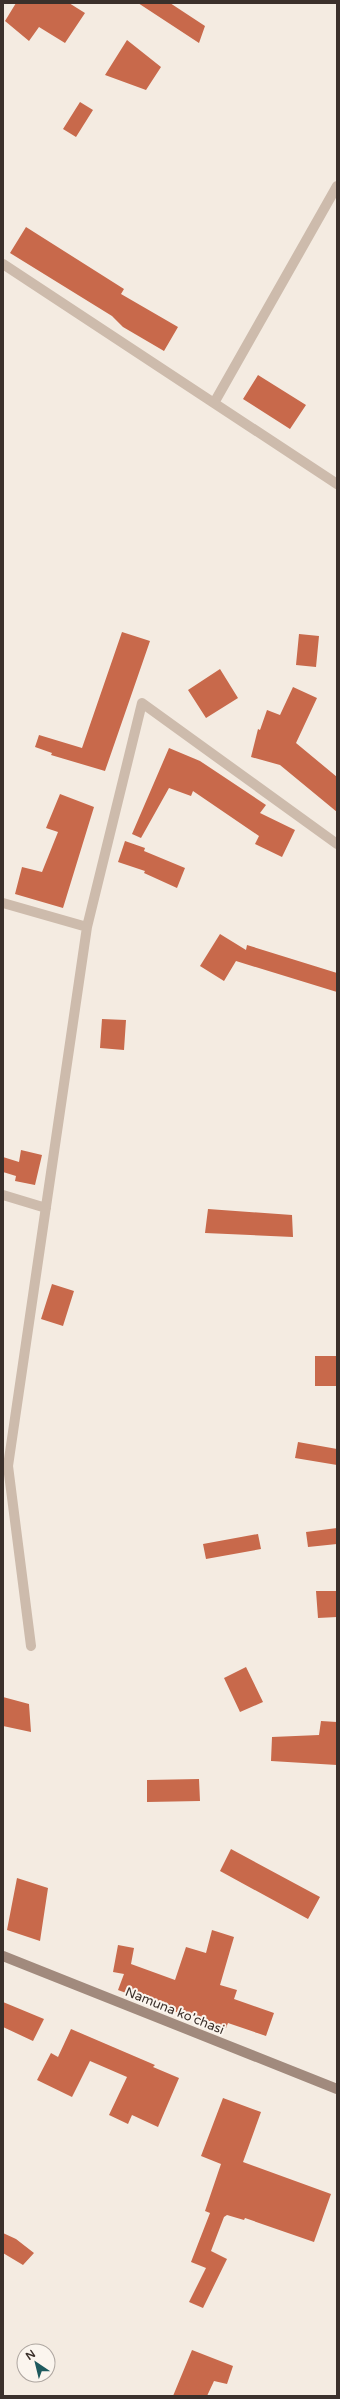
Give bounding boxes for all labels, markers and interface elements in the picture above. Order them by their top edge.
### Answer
street label: Namuna ko'chasi [123,1984,226,2038]
north arrow [16,2343,56,2383]
text: N [23,2347,38,2363]

